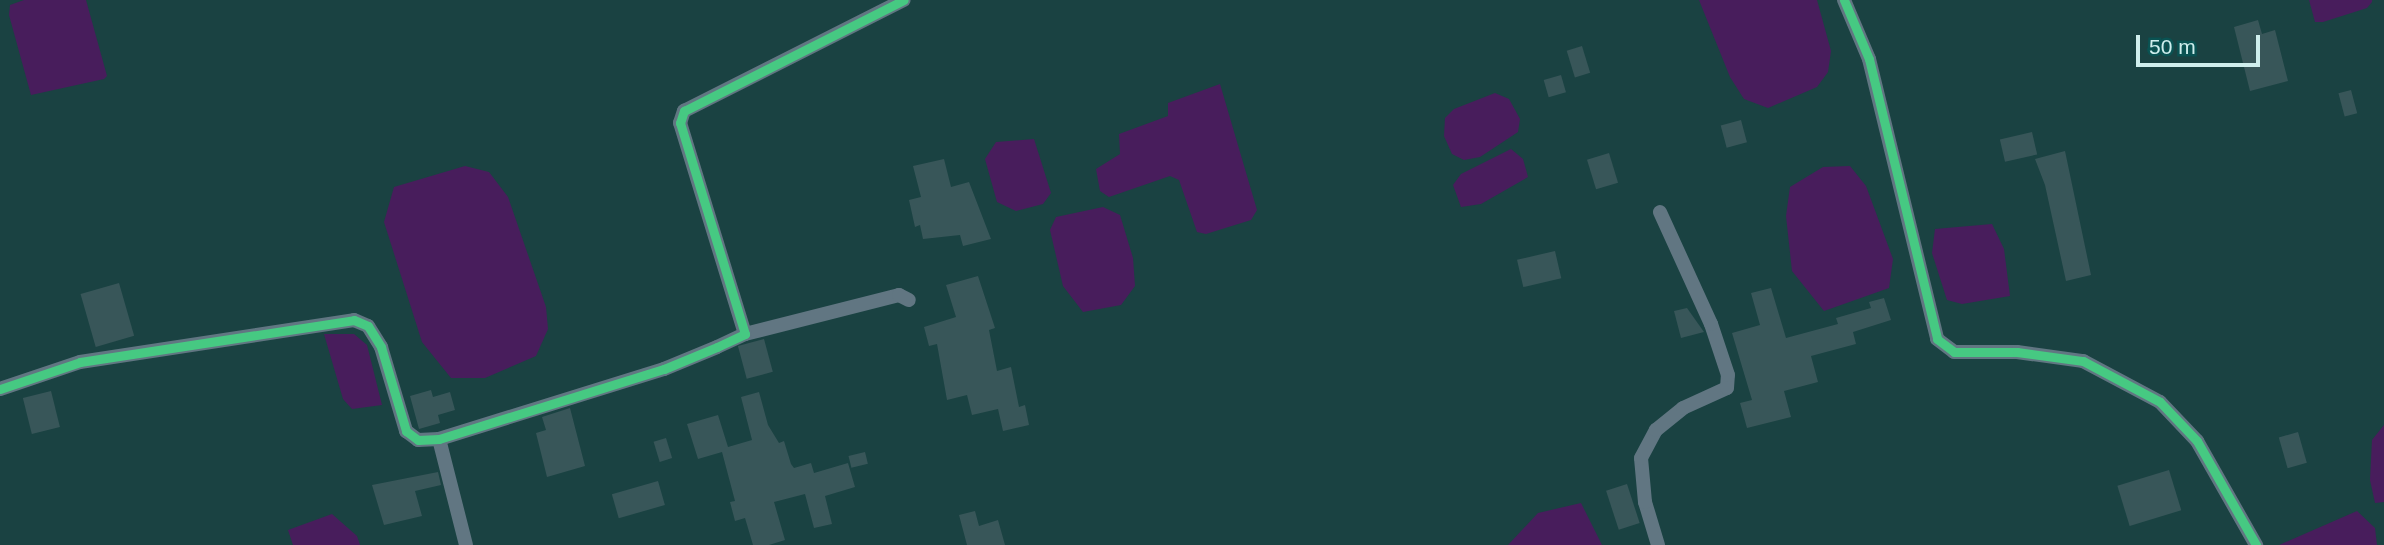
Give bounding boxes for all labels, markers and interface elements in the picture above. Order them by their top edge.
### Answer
scale bar [2139,21,2263,65]
text: 50 m [2149,35,2196,58]

